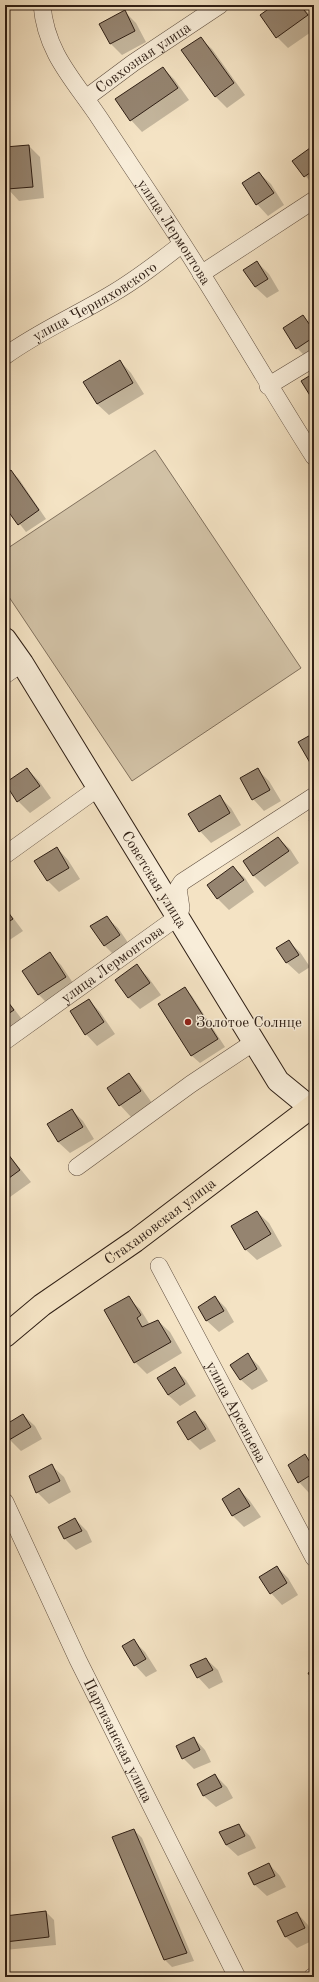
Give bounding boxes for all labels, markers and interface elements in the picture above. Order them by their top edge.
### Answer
street label: Совхозная улица [94,20,195,97]
street label: улица Лермонтова [133,177,213,289]
street label: улица Черняховского [31,260,160,345]
street label: Советская улица [118,829,189,932]
street label: улица Лермонтова [59,923,168,1007]
place label: Золотое Солнце [196,1016,302,1031]
marker: Золотое Солнце [183,1017,193,1027]
street label: Стахановская улица [102,1176,220,1269]
street label: улица Арсеньева [202,1359,268,1466]
street label: Партизанская улица [80,1677,155,1806]

